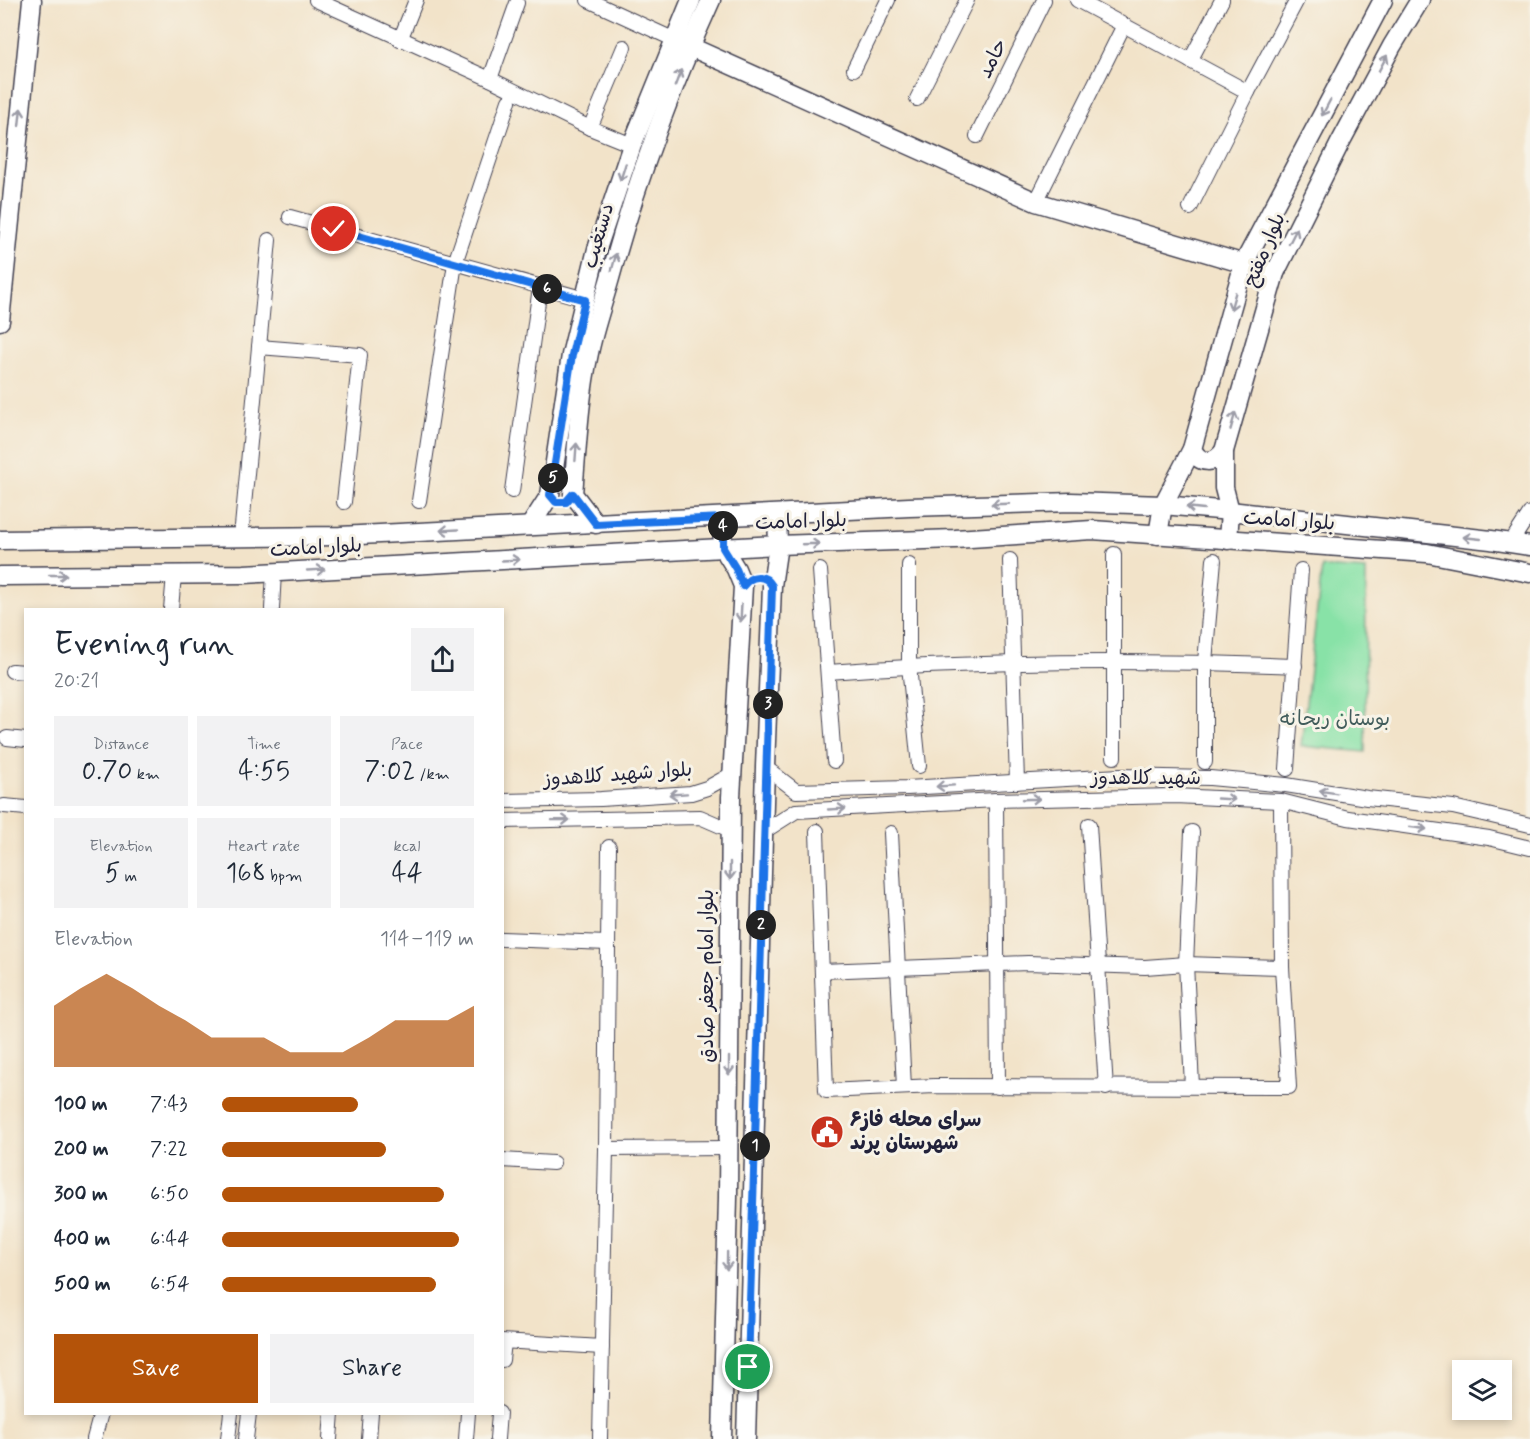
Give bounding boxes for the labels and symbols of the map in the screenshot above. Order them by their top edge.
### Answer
street label: حامد [972,35,1014,83]
one-way arrow [1377,55,1389,72]
one-way arrow [673,69,684,87]
one-way arrow [1320,98,1331,116]
one-way arrow [15,107,26,127]
one-way arrow [617,162,628,181]
street label: دستغیب [577,200,621,272]
pin [308,203,359,254]
street label: بلوار مفتح [1237,209,1293,291]
one-way arrow [1288,227,1300,245]
one-way arrow [609,253,620,272]
pin: 6 [532,274,562,304]
one-way arrow [1226,292,1238,311]
one-way arrow [1228,412,1239,431]
one-way arrow [571,443,582,463]
pin: 5 [538,463,568,493]
one-way arrow [991,499,1010,510]
one-way arrow [1185,502,1205,513]
street label: بلوار امامت [1242,504,1336,538]
street label: بلوار امامت [755,507,847,537]
pin: 4 [708,511,738,541]
one-way arrow [439,525,459,536]
street label: بلوار امامت [269,532,363,564]
one-way arrow [1463,532,1483,543]
one-way arrow [800,539,820,550]
one-way arrow [501,554,521,565]
one-way arrow [306,565,326,576]
one-way arrow [48,570,68,581]
one-way arrow [736,603,747,623]
pin: 3 [753,689,783,719]
park label: بوستان ریحانه [1280,706,1390,733]
street label: بلوار شهید کلاهدوز [541,756,693,794]
street label: شهید کلاهدوز [1089,765,1201,792]
one-way arrow [935,781,955,792]
one-way arrow [1318,786,1338,797]
one-way arrow [668,789,688,800]
one-way arrow [1021,793,1041,804]
one-way arrow [1216,793,1236,804]
one-way arrow [826,803,846,814]
one-way arrow [550,814,570,825]
one-way arrow [1408,822,1428,833]
one-way arrow [724,861,736,881]
street label: بلوار امام جعفر صادق [694,889,721,1063]
pin: 2 [746,910,776,940]
one-way arrow [723,1056,735,1076]
place label: سرای محله فاز۶ شهرستان پرند [850,1107,981,1157]
public building icon: سرای محله فاز۶ شهرستان پرند [809,1114,845,1150]
pin: 1 [740,1131,770,1161]
one-way arrow [721,1251,732,1271]
pin [722,1341,773,1392]

